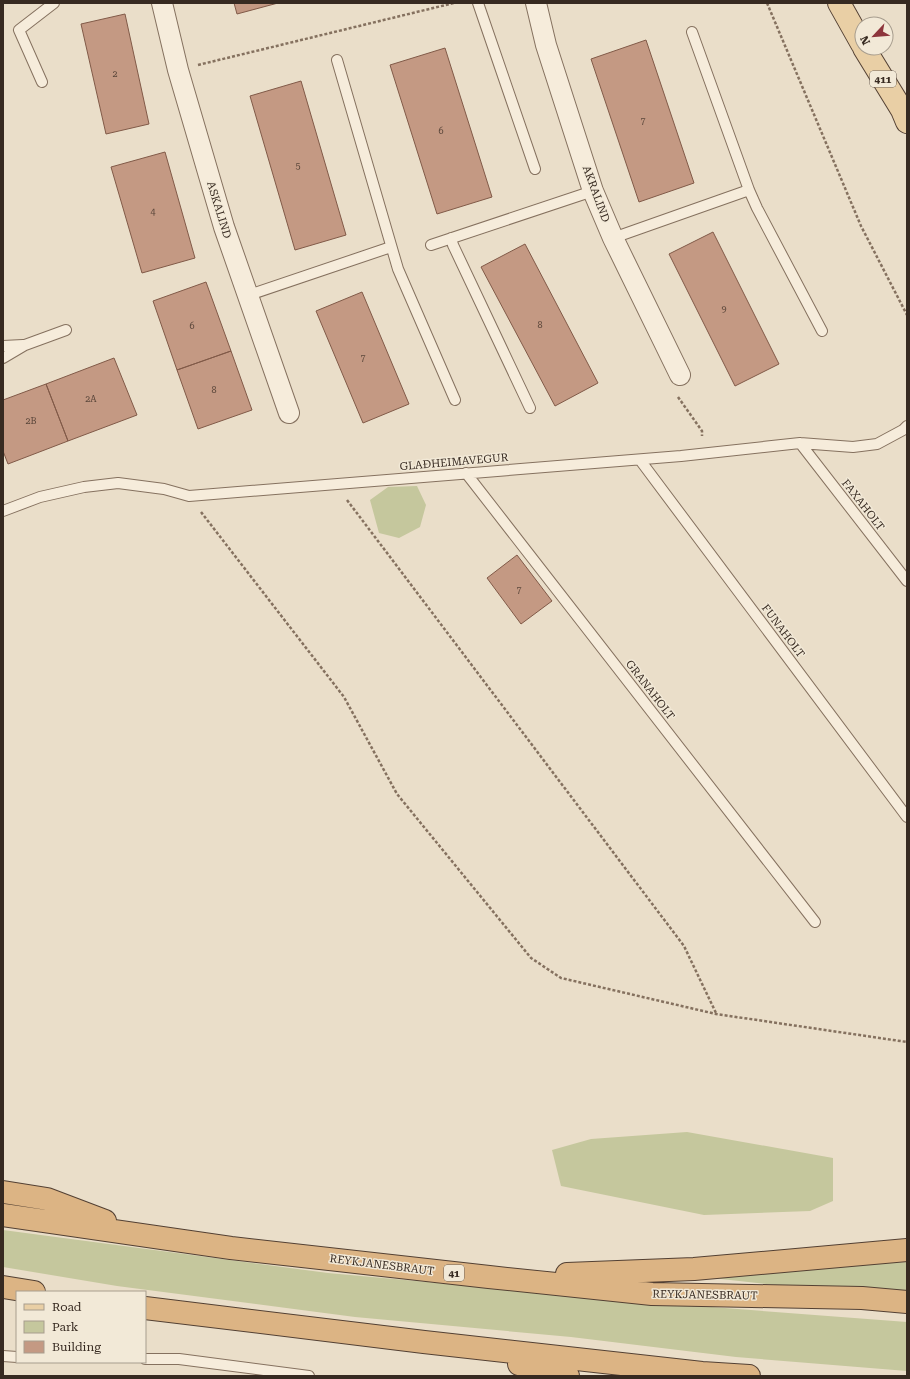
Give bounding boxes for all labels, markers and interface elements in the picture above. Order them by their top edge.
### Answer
north arrow [854,16,894,56]
text: N [858,33,873,47]
house number: 2 [112,69,118,79]
road number: 411 [870,71,896,87]
house number: 7 [640,116,646,126]
house number: 6 [438,126,444,136]
house number: 5 [295,161,301,171]
street label: AKRALIND [580,164,612,224]
street label: ASKALIND [204,180,234,240]
house number: 4 [150,207,156,217]
house number: 9 [721,304,727,314]
house number: 8 [537,320,543,330]
house number: 6 [189,321,195,331]
house number: 7 [360,353,366,363]
house number: 8 [211,385,217,395]
house number: 2A [85,394,97,404]
house number: 2B [25,416,37,426]
street label: GLAÐHEIMAVEGUR [399,451,509,473]
street label: FAXAHOLT [839,477,887,533]
house number: 7 [516,585,522,595]
street label: FUNAHOLT [759,602,807,660]
street label: GRANAHOLT [623,658,677,722]
street label: REYKJANESBRAUT [329,1252,435,1278]
road number: 41 [444,1265,464,1281]
street label: REYKJANESBRAUT [652,1288,758,1302]
legend [16,1291,146,1363]
text: Road [52,1300,82,1314]
text: Park [52,1320,79,1334]
text: Building [52,1340,101,1354]

